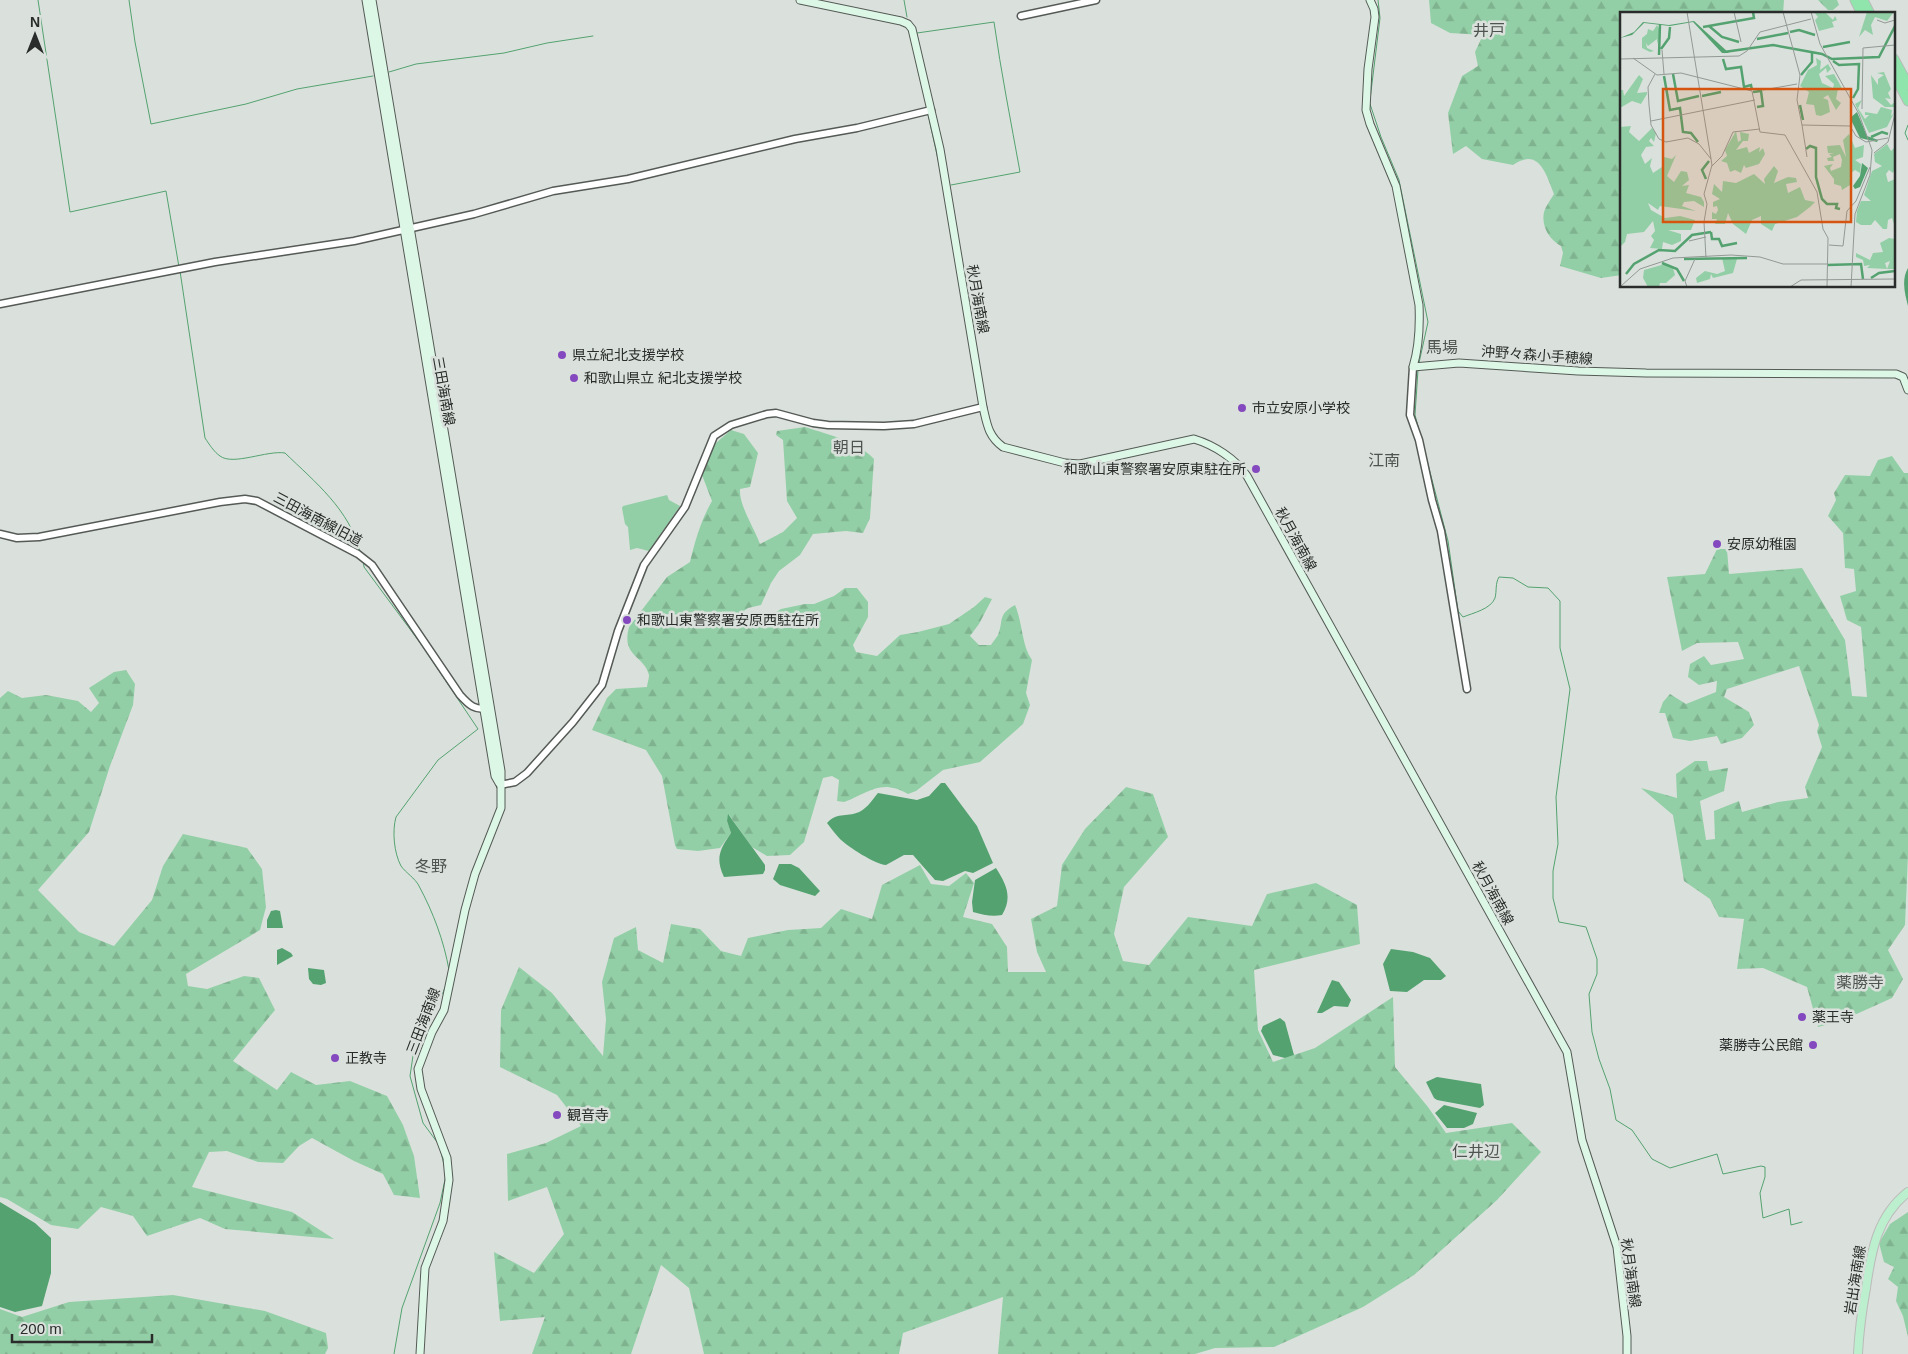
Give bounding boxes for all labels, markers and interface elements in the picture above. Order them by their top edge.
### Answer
north arrow [10,10,60,60]
inset map [1620,12,1896,288]
text: N [30,14,40,30]
district label: 井戸 [1473,22,1505,39]
street label: 秋月海南線 [964,263,992,335]
district label: 馬場 [1426,339,1458,356]
street label: 沖野々森小手穂線 [1481,343,1593,367]
place label: 県立紀北支援学校 [572,347,684,363]
marker: 県立紀北支援学校 [556,349,568,361]
street label: 三田海南線 [430,355,458,427]
place label: 和歌山県立 紀北支援学校 [584,370,742,386]
marker: 和歌山県立 紀北支援学校 [568,372,580,384]
place label: 市立安原小学校 [1252,400,1350,416]
marker: 市立安原小学校 [1236,402,1248,414]
district label: 朝日 [833,439,865,456]
district label: 江南 [1368,452,1400,469]
place label: 和歌山東警察署安原東駐在所 [1064,461,1246,477]
marker: 和歌山東警察署安原東駐在所 [1250,463,1262,475]
street label: 三田海南線旧道 [271,489,365,549]
street label: 秋月海南線 [1272,505,1320,573]
place label: 安原幼稚園 [1727,536,1797,552]
marker: 安原幼稚園 [1711,538,1723,550]
place label: 和歌山東警察署安原西駐在所 [637,612,819,628]
marker: 和歌山東警察署安原西駐在所 [621,614,633,626]
district label: 冬野 [415,858,447,875]
street label: 秋月海南線 [1469,859,1517,927]
district label: 薬勝寺 [1836,974,1884,991]
street label: 三田海南線 [403,985,443,1057]
place label: 薬王寺 [1812,1009,1854,1025]
marker: 薬王寺 [1796,1011,1808,1023]
place label: 薬勝寺公民館 [1719,1037,1803,1053]
marker: 薬勝寺公民館 [1807,1039,1819,1051]
place label: 正教寺 [345,1050,387,1066]
marker: 正教寺 [329,1052,341,1064]
place label: 観音寺 [567,1107,609,1123]
marker: 観音寺 [551,1109,563,1121]
district label: 仁井辺 [1452,1143,1500,1160]
street label: 秋月海南線 [1618,1237,1644,1309]
street label: 岩出海南線 [1842,1244,1868,1316]
scale bar [12,1312,152,1344]
text: 200 m [20,1320,62,1337]

